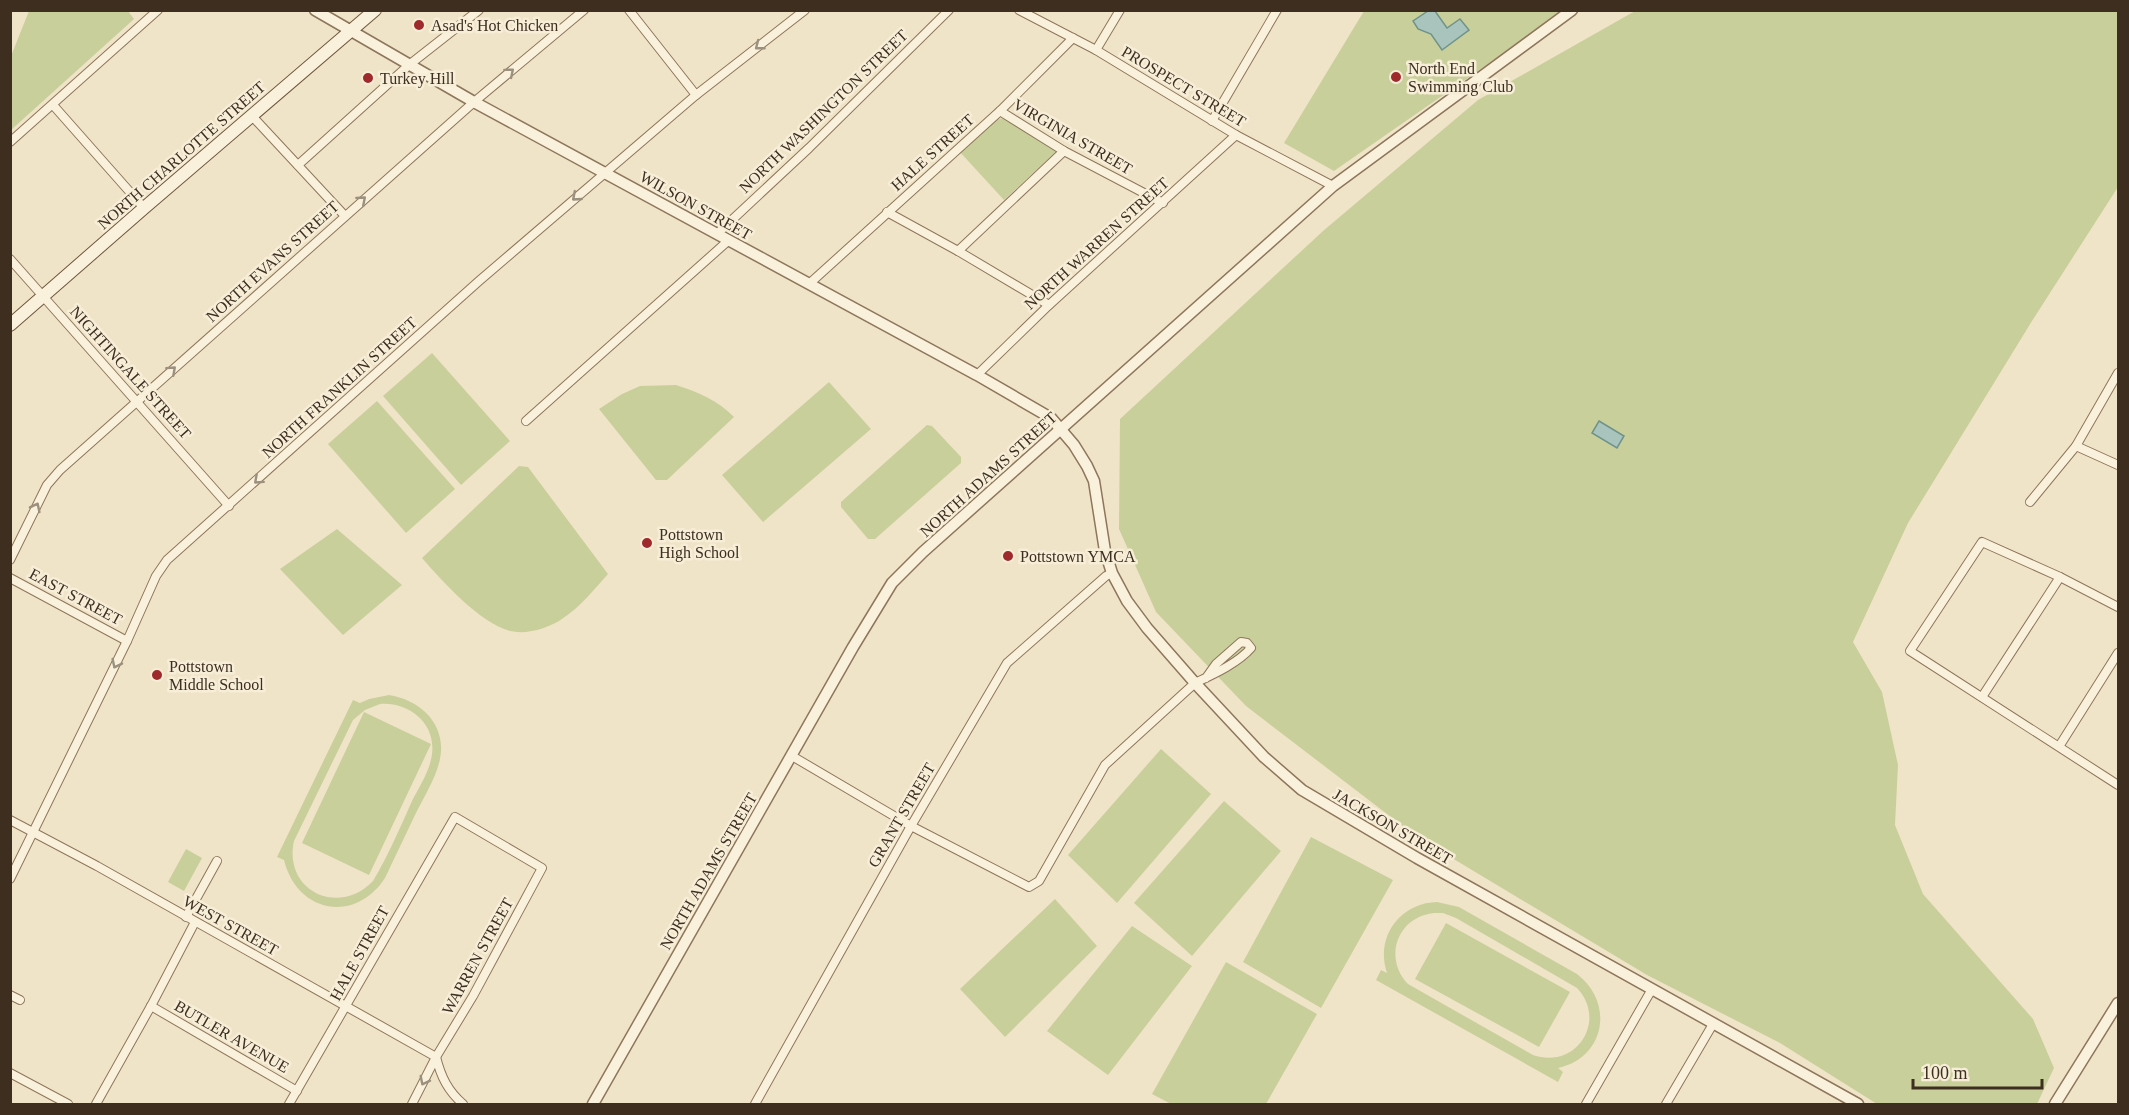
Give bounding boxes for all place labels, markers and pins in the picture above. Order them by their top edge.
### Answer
place label: Asad's Hot Chicken [431,17,558,34]
marker: Asad's Hot Chicken [412,18,426,32]
place label: North End Swimming Club [1408,60,1513,96]
place label: Turkey Hill [380,70,455,88]
marker: North End Swimming Club [1389,70,1403,84]
marker: Turkey Hill [361,71,375,85]
place label: Pottstown High School [659,526,740,562]
marker: Pottstown High School [640,536,654,550]
place label: Pottstown YMCA [1020,548,1136,565]
marker: Pottstown YMCA [1001,549,1015,563]
place label: Pottstown Middle School [169,658,264,693]
marker: Pottstown Middle School [150,668,164,682]

